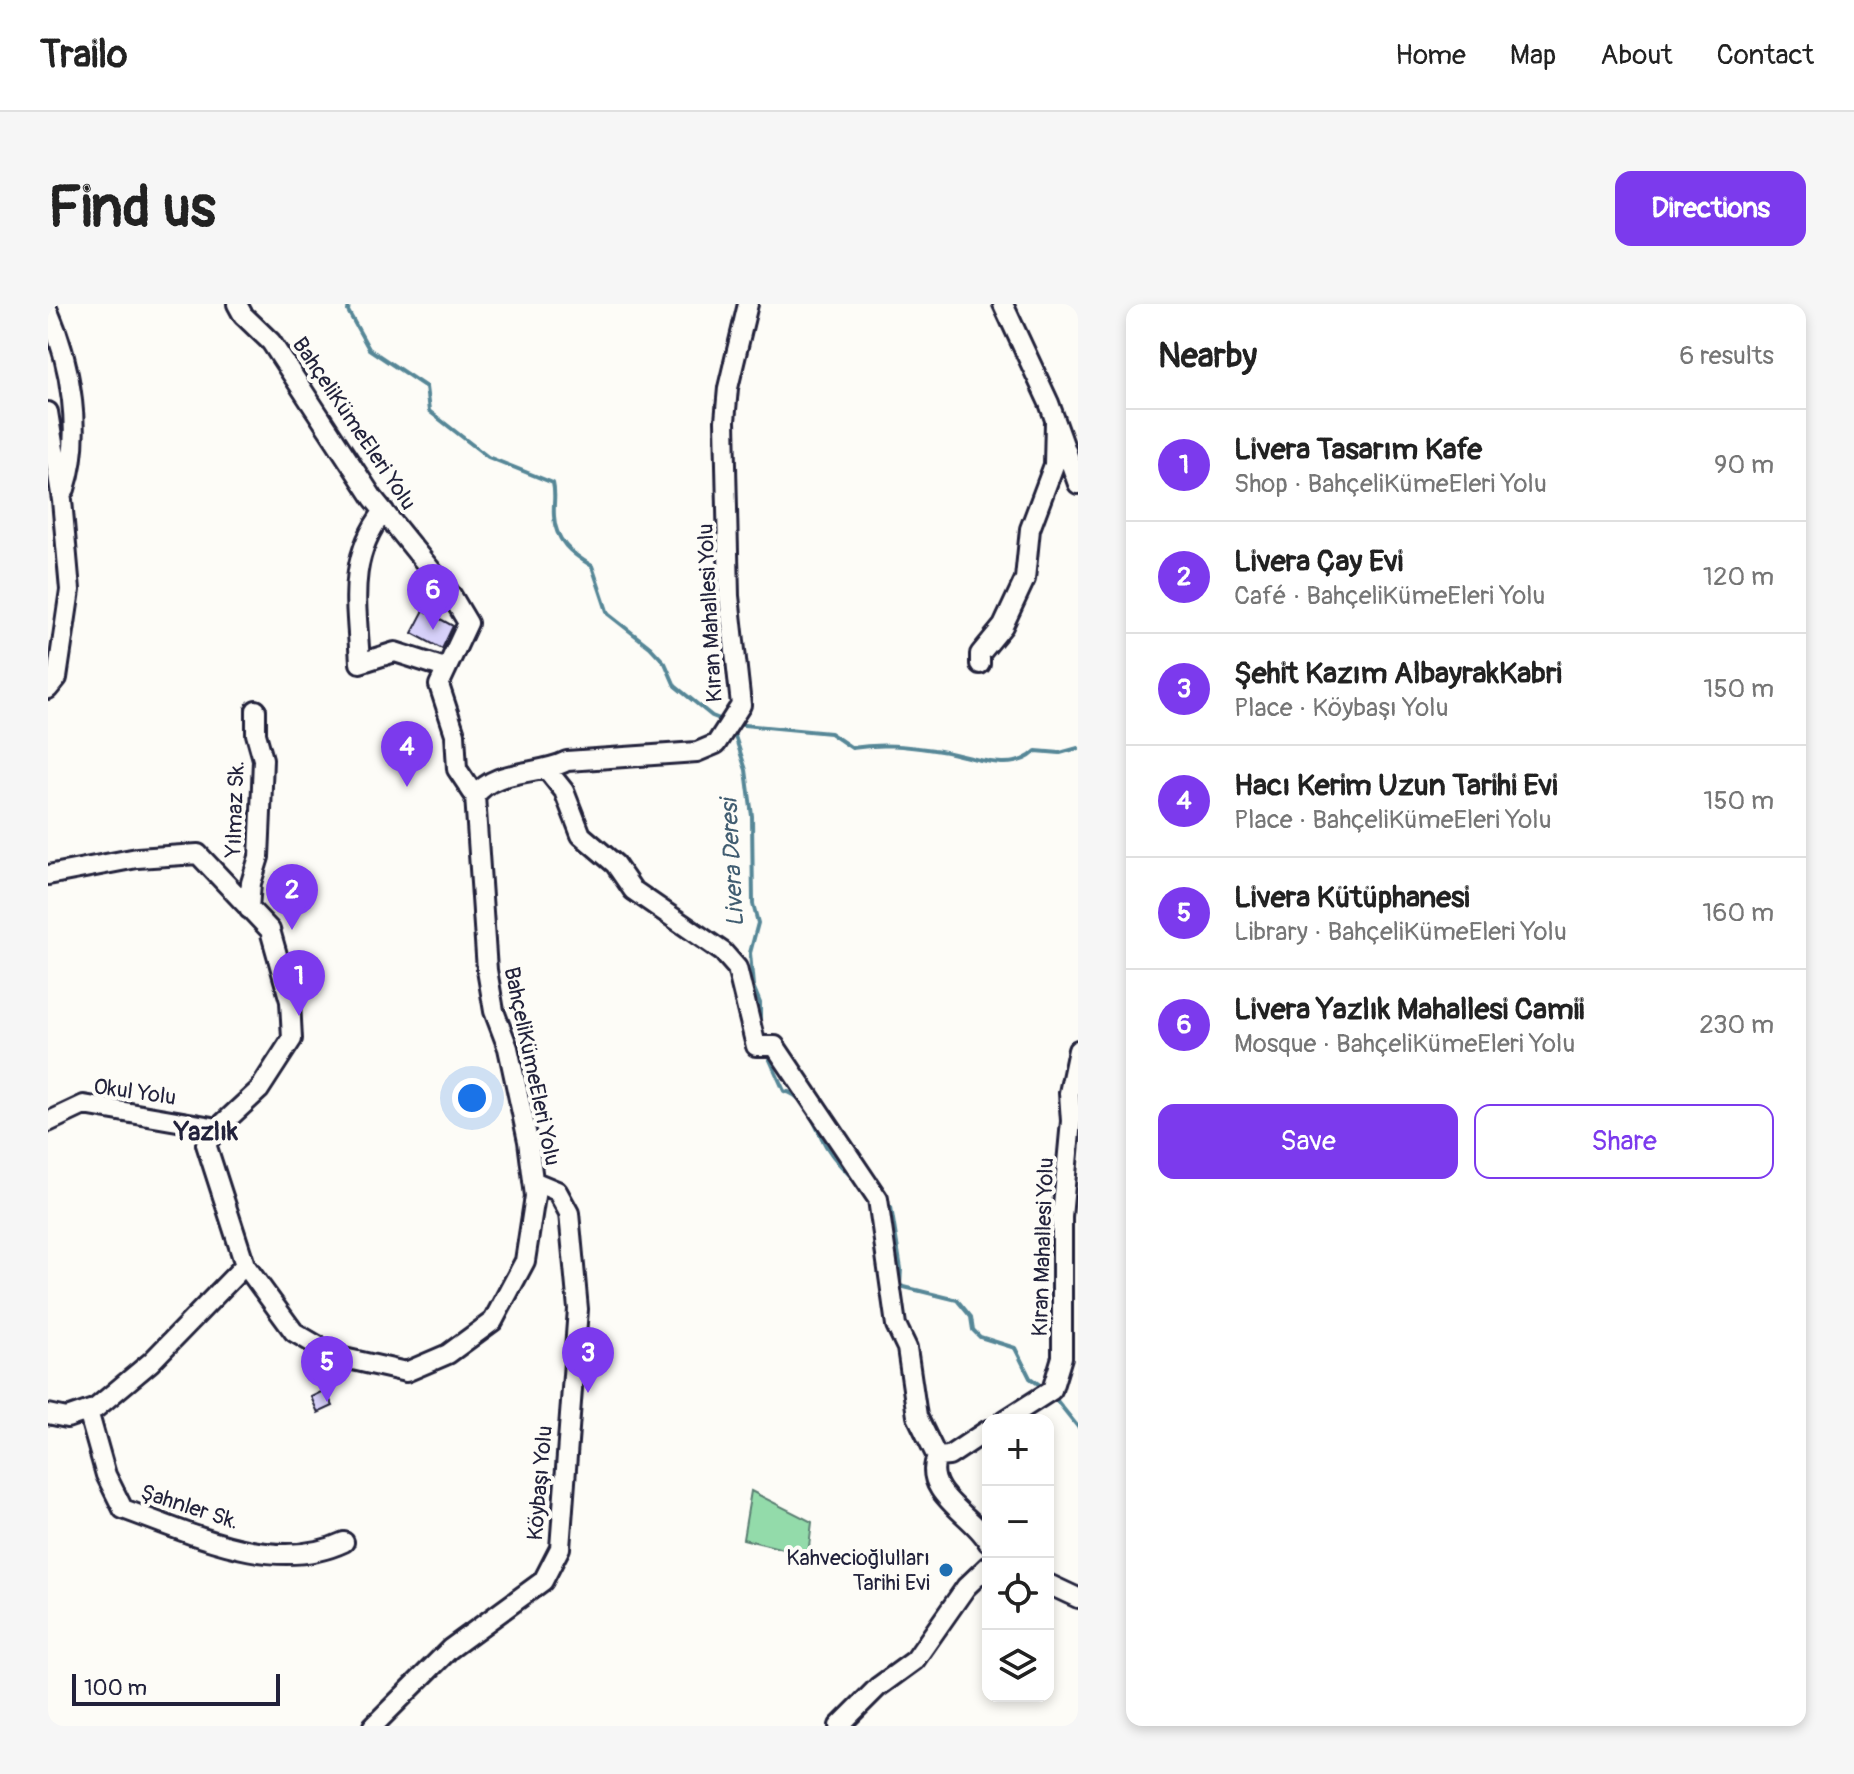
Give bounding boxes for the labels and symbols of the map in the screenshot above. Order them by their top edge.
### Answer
street label: BahçeliKümeEleri Yolu [286,332,422,515]
street label: Kıran Mahallesi Yolu [691,523,729,703]
pin: 6 [407,564,459,630]
pin: 4 [381,721,433,787]
street label: Yılmaz Sk. [219,760,251,859]
water label: Livera Deresi [714,795,750,928]
pin: 2 [266,864,318,930]
pin: 1 [273,950,325,1016]
street label: BahçeliKümeEleri Yolu [497,964,567,1168]
street label: Okul Yolu [92,1072,178,1112]
your location [452,1078,492,1118]
district label: Yazlık [173,1116,239,1148]
street label: Kıran Mahallesi Yolu [1026,1157,1060,1337]
pin: 3 [562,1327,614,1393]
pin: 5 [301,1336,353,1402]
street label: Köybaşı Yolu [521,1424,559,1542]
street label: Şahnler Sk. [137,1478,242,1536]
place label: Kahvecioğlulları Tarihi Evi [786,1544,930,1597]
marker: Kahvecioğlulları Tarihi Evi [937,1561,955,1579]
scale bar [72,1670,280,1706]

